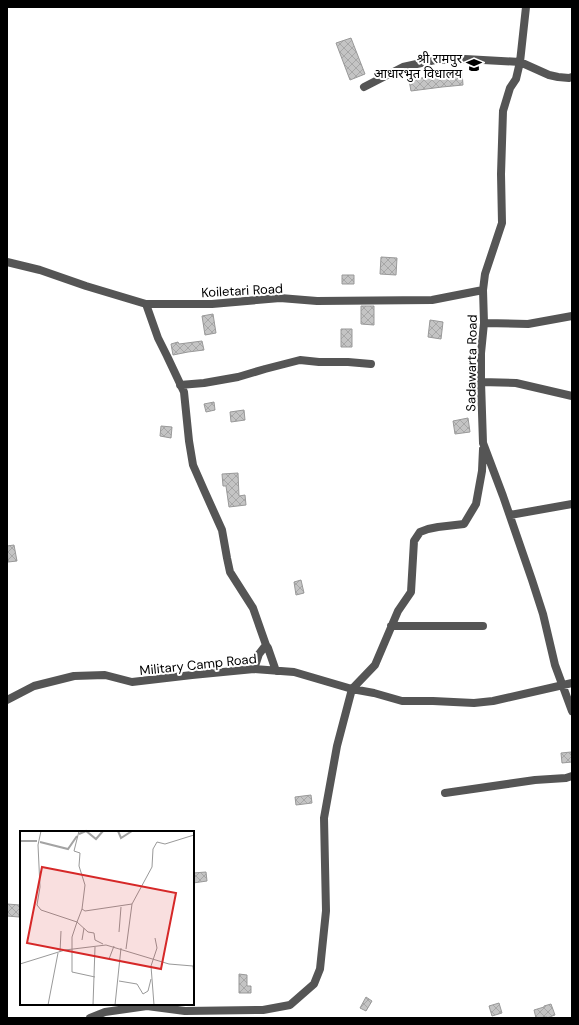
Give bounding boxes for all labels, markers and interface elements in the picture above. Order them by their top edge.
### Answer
place label: श्री रामपुर आधारभुत विधालय [374,50,463,82]
school or university icon: श्री रामपुर आधारभुत विधालय [465,56,483,74]
street label: Koiletari Road [201,280,283,301]
street label: Sadawarta Road [462,314,481,412]
street label: Military Camp Road [139,650,257,679]
inset map [20,831,194,1005]

